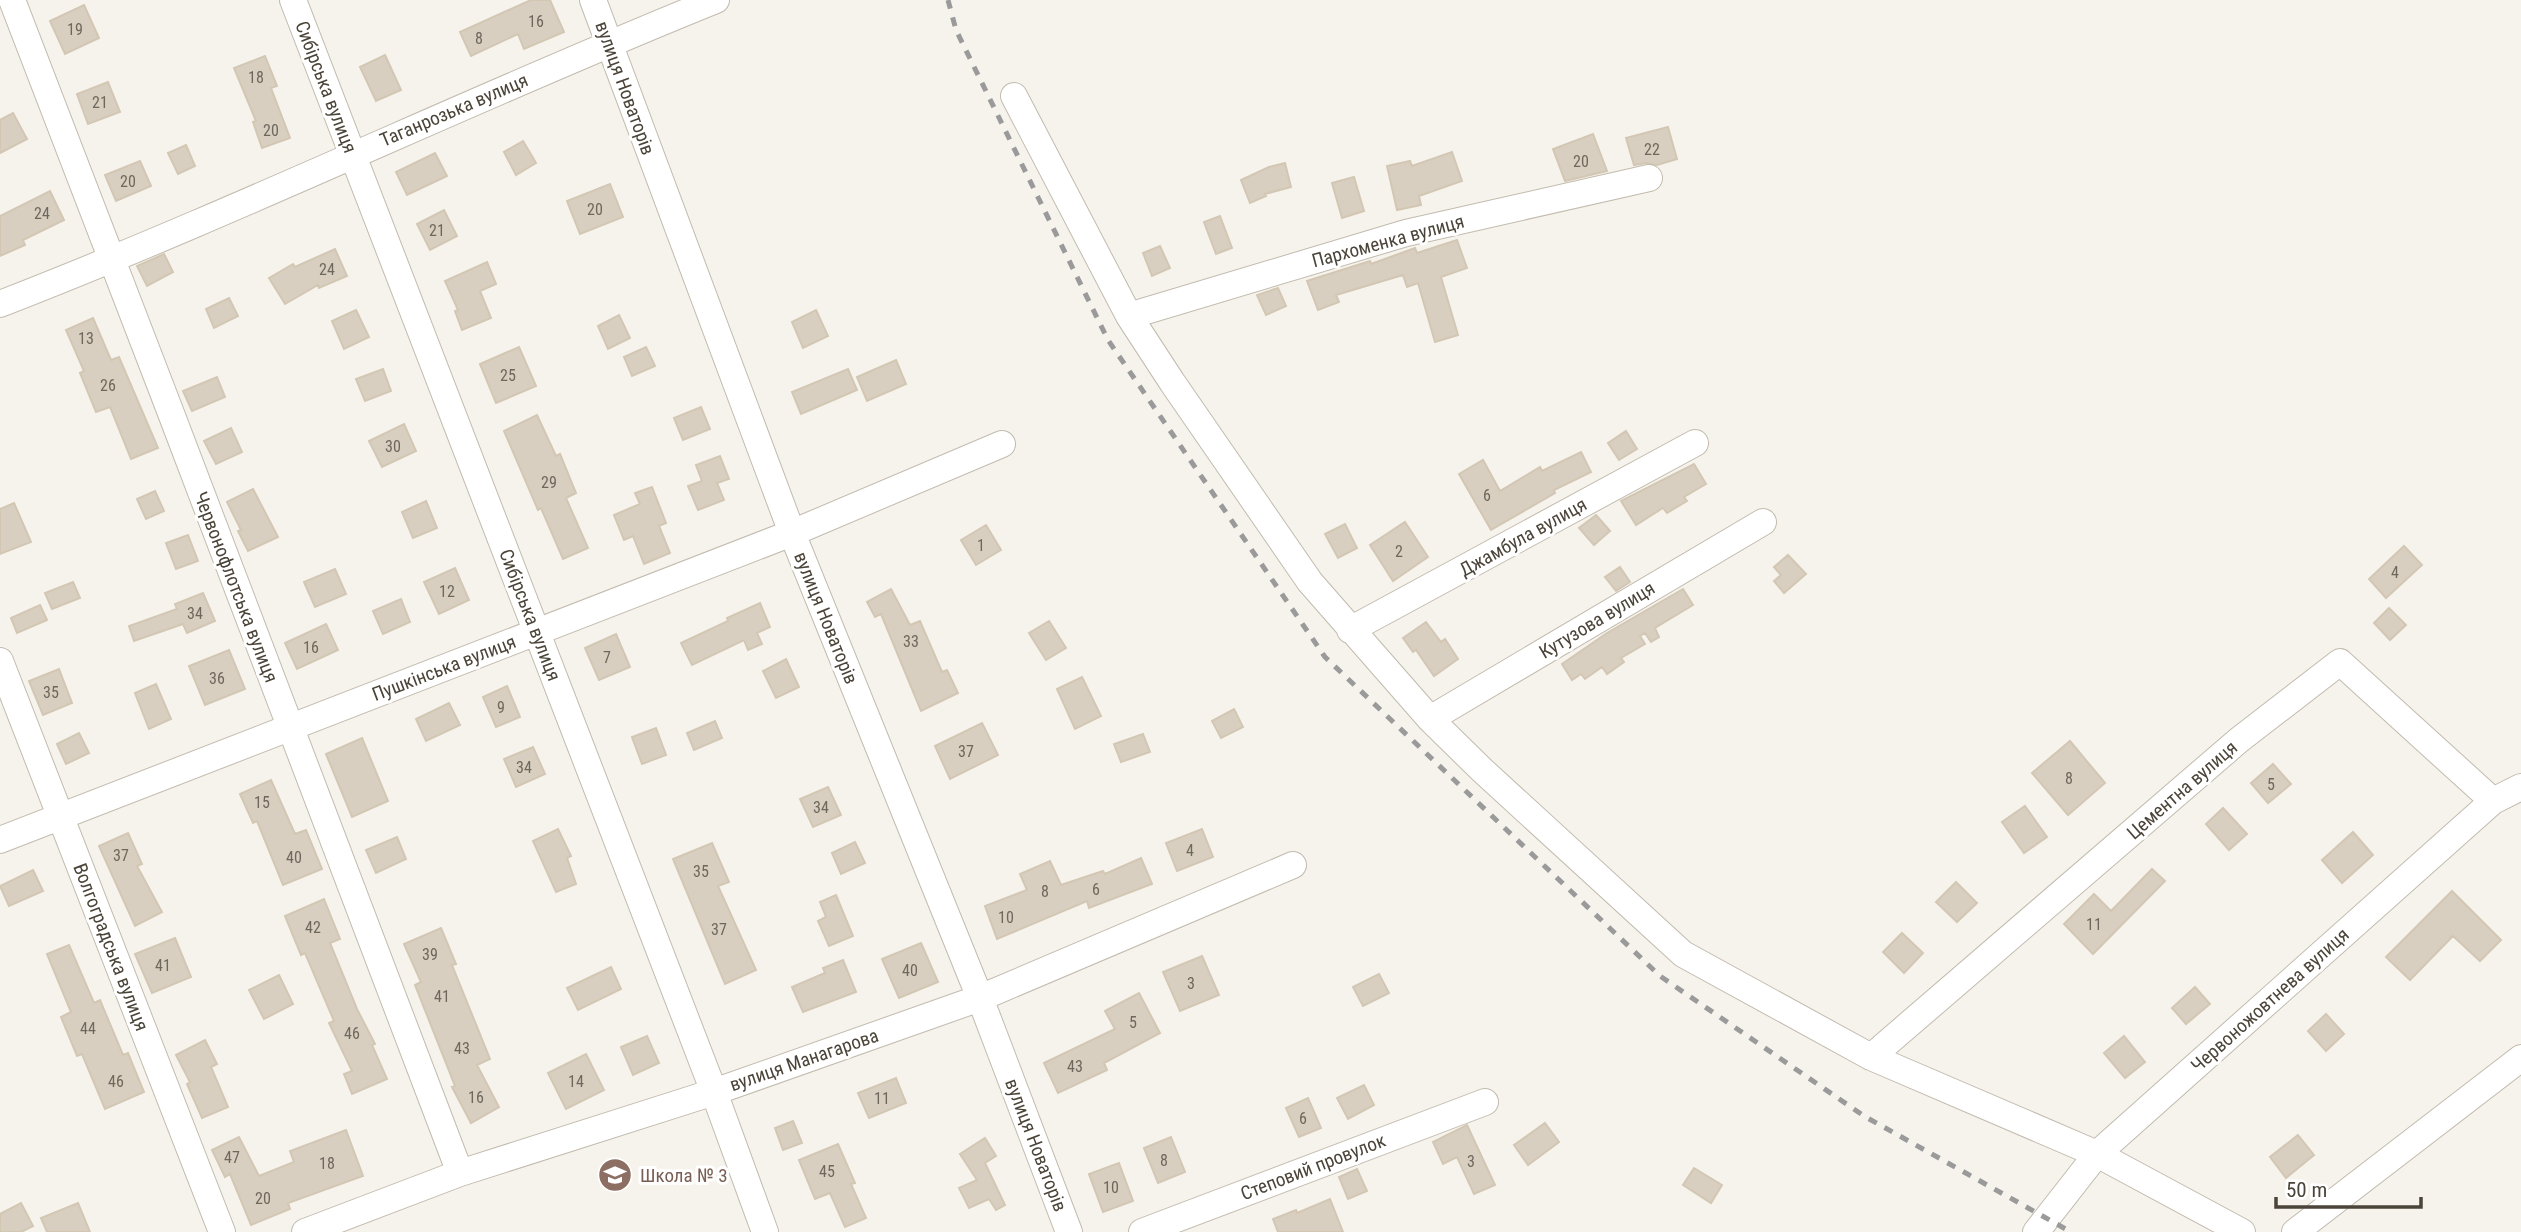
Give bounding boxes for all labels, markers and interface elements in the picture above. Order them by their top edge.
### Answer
house number: 16 [528,12,544,31]
street label: Сибірська вулиця [290,18,362,156]
street label: вулиця Новаторів [590,18,660,158]
house number: 19 [67,20,83,39]
house number: 8 [475,29,483,48]
house number: 18 [248,68,264,87]
street label: Таганрозька вулиця [377,68,531,152]
house number: 21 [92,93,108,112]
house number: 20 [263,121,279,140]
house number: 22 [1644,140,1660,159]
house number: 20 [1573,152,1589,171]
house number: 20 [120,172,136,191]
house number: 20 [587,200,603,219]
house number: 24 [34,204,50,223]
street label: Пархоменка вулиця [1309,210,1467,272]
house number: 21 [429,221,445,240]
house number: 24 [319,260,335,279]
house number: 13 [78,329,94,348]
house number: 25 [500,366,516,385]
house number: 26 [100,376,116,395]
house number: 30 [385,437,401,456]
house number: 29 [541,473,557,492]
house number: 6 [1483,486,1491,505]
street label: Червонофлотська вулиця [189,488,283,686]
street label: Джамбула вулиця [1455,493,1591,581]
house number: 1 [977,536,985,555]
house number: 2 [1395,542,1403,561]
street label: Сибірська вулиця [494,546,566,684]
street label: вулиця Новаторів [789,549,863,687]
house number: 4 [2391,563,2399,582]
street label: Кутузова вулиця [1535,576,1659,664]
house number: 12 [439,582,455,601]
house number: 34 [187,604,203,623]
street label: Пушкінська вулиця [369,630,519,706]
house number: 33 [903,632,919,651]
house number: 16 [303,638,319,657]
house number: 7 [603,648,611,667]
house number: 36 [209,669,225,688]
house number: 35 [43,683,59,702]
house number: 9 [497,698,505,717]
street label: Цементна вулиця [2122,736,2242,844]
house number: 37 [958,742,974,761]
house number: 34 [516,758,532,777]
house number: 8 [2065,769,2073,788]
house number: 5 [2267,775,2275,794]
house number: 15 [254,793,270,812]
house number: 34 [813,798,829,817]
house number: 4 [1186,841,1194,860]
house number: 37 [113,846,129,865]
house number: 40 [286,848,302,867]
street label: Волгоградська вулиця [68,860,154,1034]
house number: 35 [693,862,709,881]
house number: 6 [1092,880,1100,899]
house number: 8 [1041,882,1049,901]
house number: 10 [998,908,1014,927]
house number: 11 [2086,915,2102,934]
house number: 42 [305,918,321,937]
house number: 37 [711,920,727,939]
street label: Червоножовтнева вулиця [2186,923,2354,1077]
house number: 39 [422,945,438,964]
house number: 41 [155,956,171,975]
house number: 40 [902,961,918,980]
house number: 3 [1187,974,1195,993]
house number: 41 [434,987,450,1006]
house number: 5 [1129,1013,1137,1032]
house number: 44 [80,1019,96,1038]
house number: 46 [344,1024,360,1043]
street label: вулиця Манагарова [727,1024,881,1096]
house number: 43 [454,1039,470,1058]
house number: 43 [1067,1057,1083,1076]
house number: 46 [108,1072,124,1091]
house number: 14 [568,1072,584,1091]
street label: вулиця Новаторів [1000,1075,1072,1215]
house number: 16 [468,1088,484,1107]
house number: 11 [874,1089,890,1108]
house number: 6 [1299,1109,1307,1128]
street label: Степовий провулок [1237,1129,1389,1205]
house number: 47 [224,1148,240,1167]
house number: 8 [1160,1151,1168,1170]
house number: 3 [1467,1152,1475,1171]
house number: 18 [319,1154,335,1173]
school or university icon: Школа № 3 [596,1156,634,1194]
house number: 45 [819,1162,835,1181]
place label: Школа № 3 [640,1164,728,1187]
scale bar [2276,1166,2421,1210]
house number: 10 [1103,1178,1119,1197]
text: 50 m [2286,1178,2327,1202]
house number: 20 [255,1189,271,1208]

